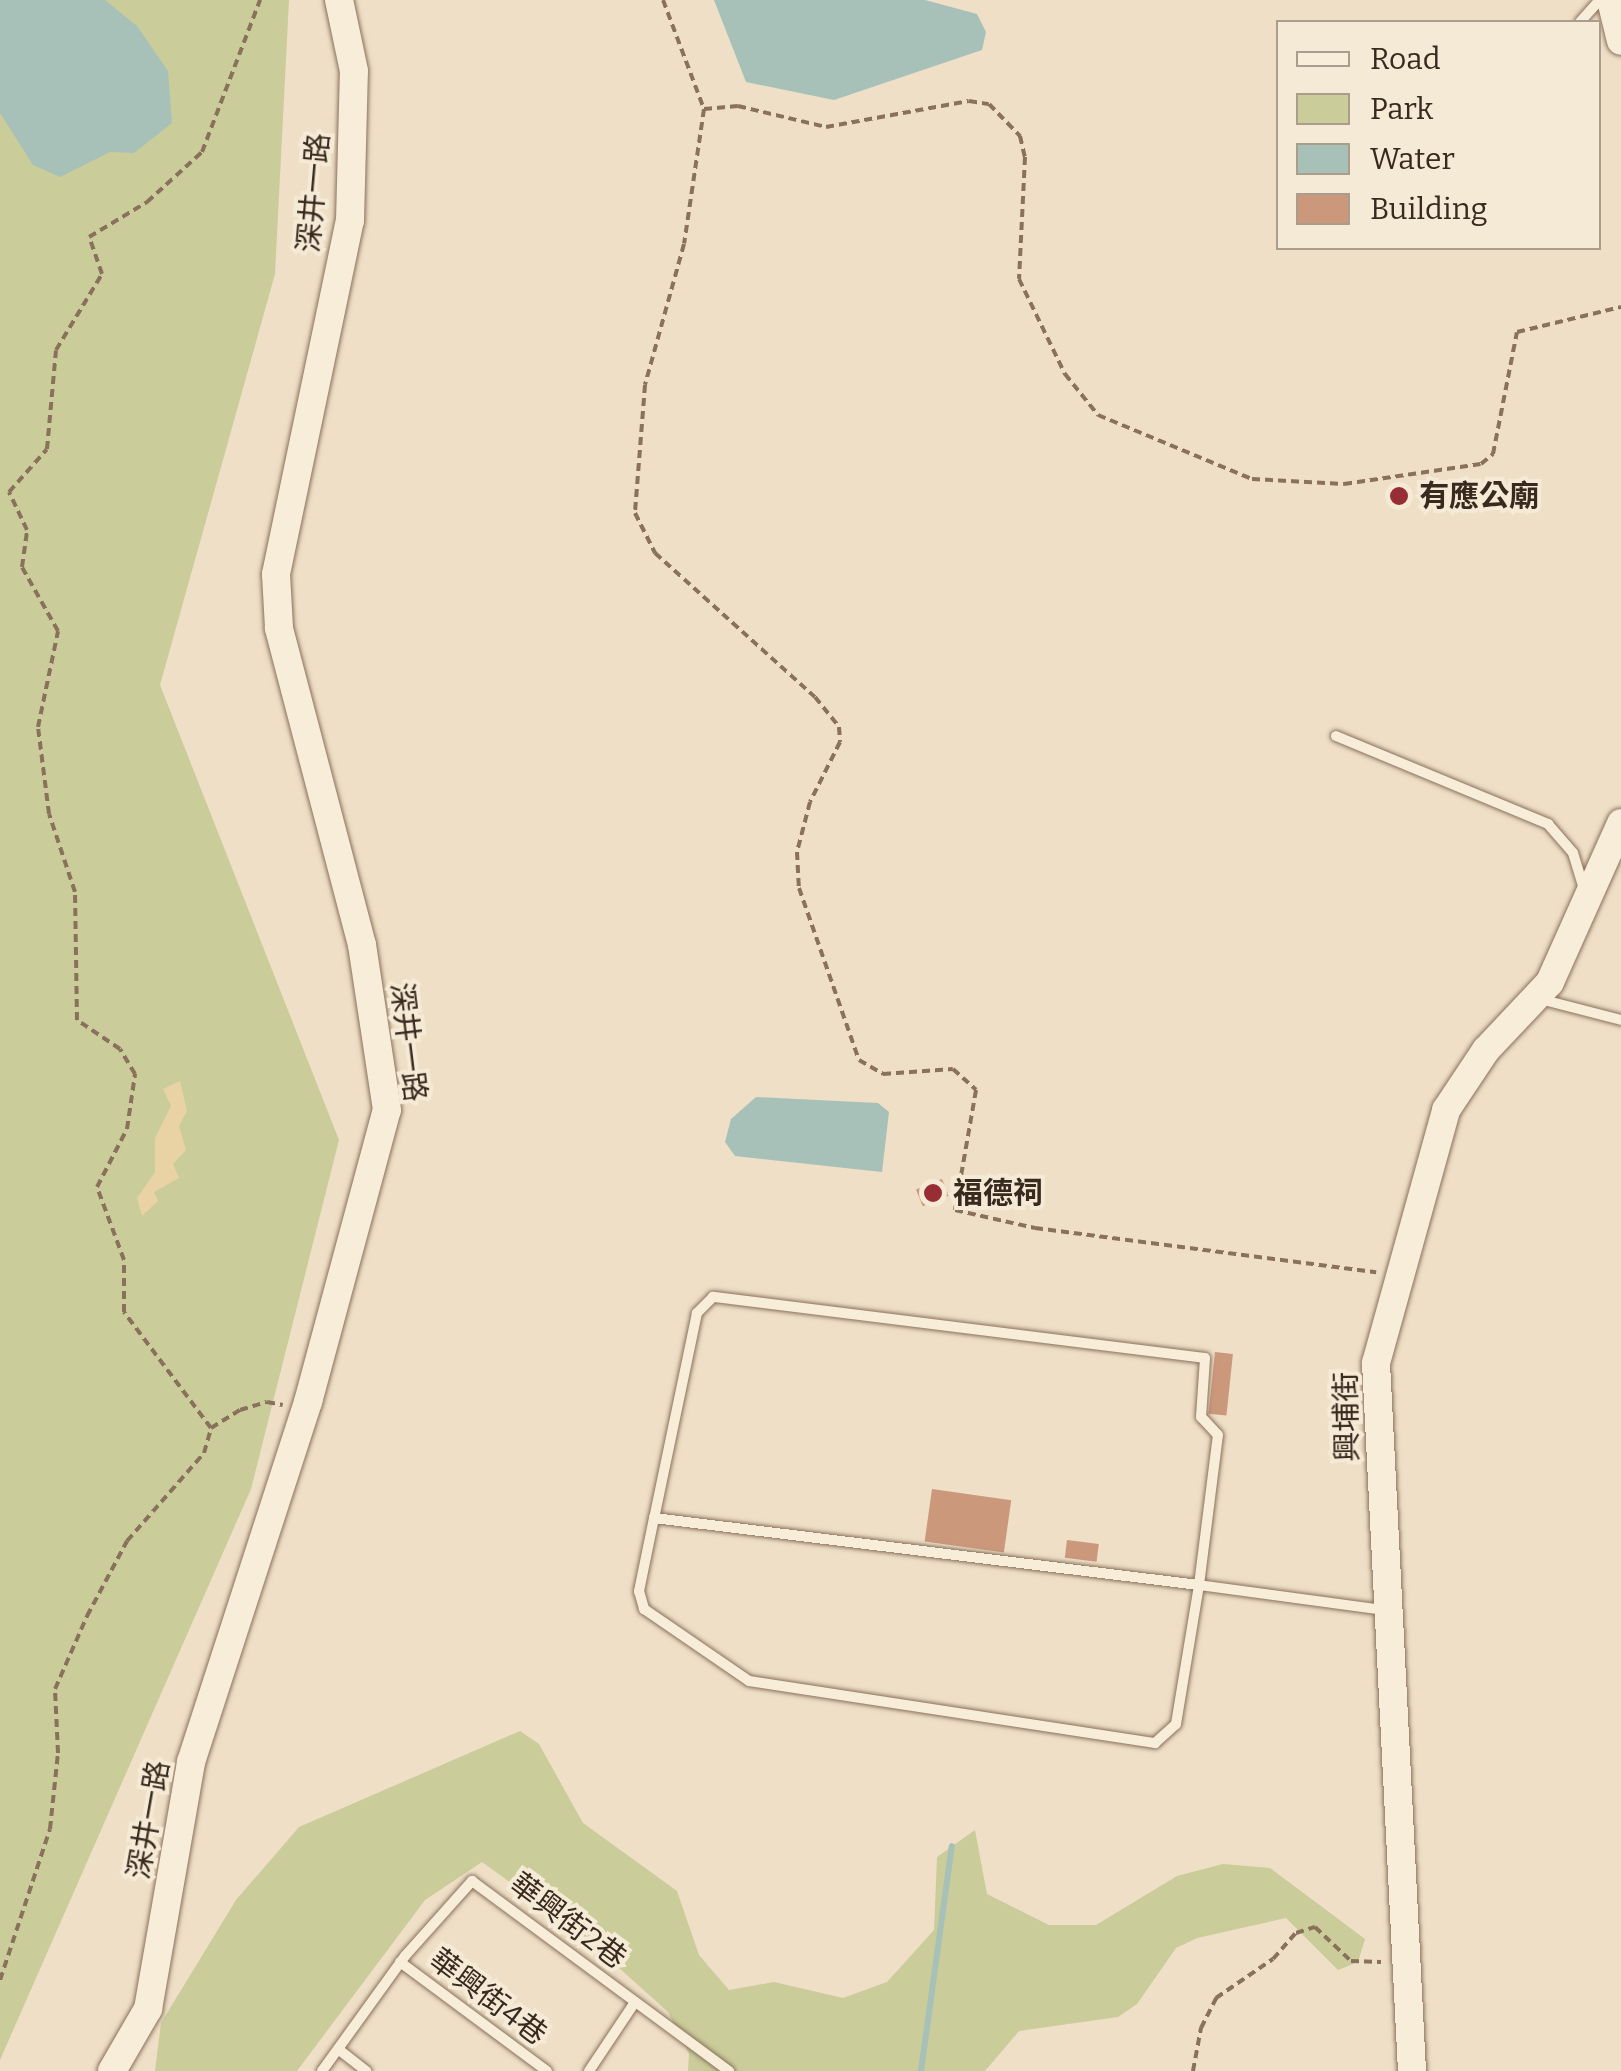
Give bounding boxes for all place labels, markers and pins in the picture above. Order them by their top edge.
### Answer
place label: 有應公廟 [1419,478,1539,514]
marker: 有應公廟 [1388,485,1410,507]
place label: 福德祠 [953,1175,1043,1211]
marker: 福德祠 [922,1182,944,1204]

